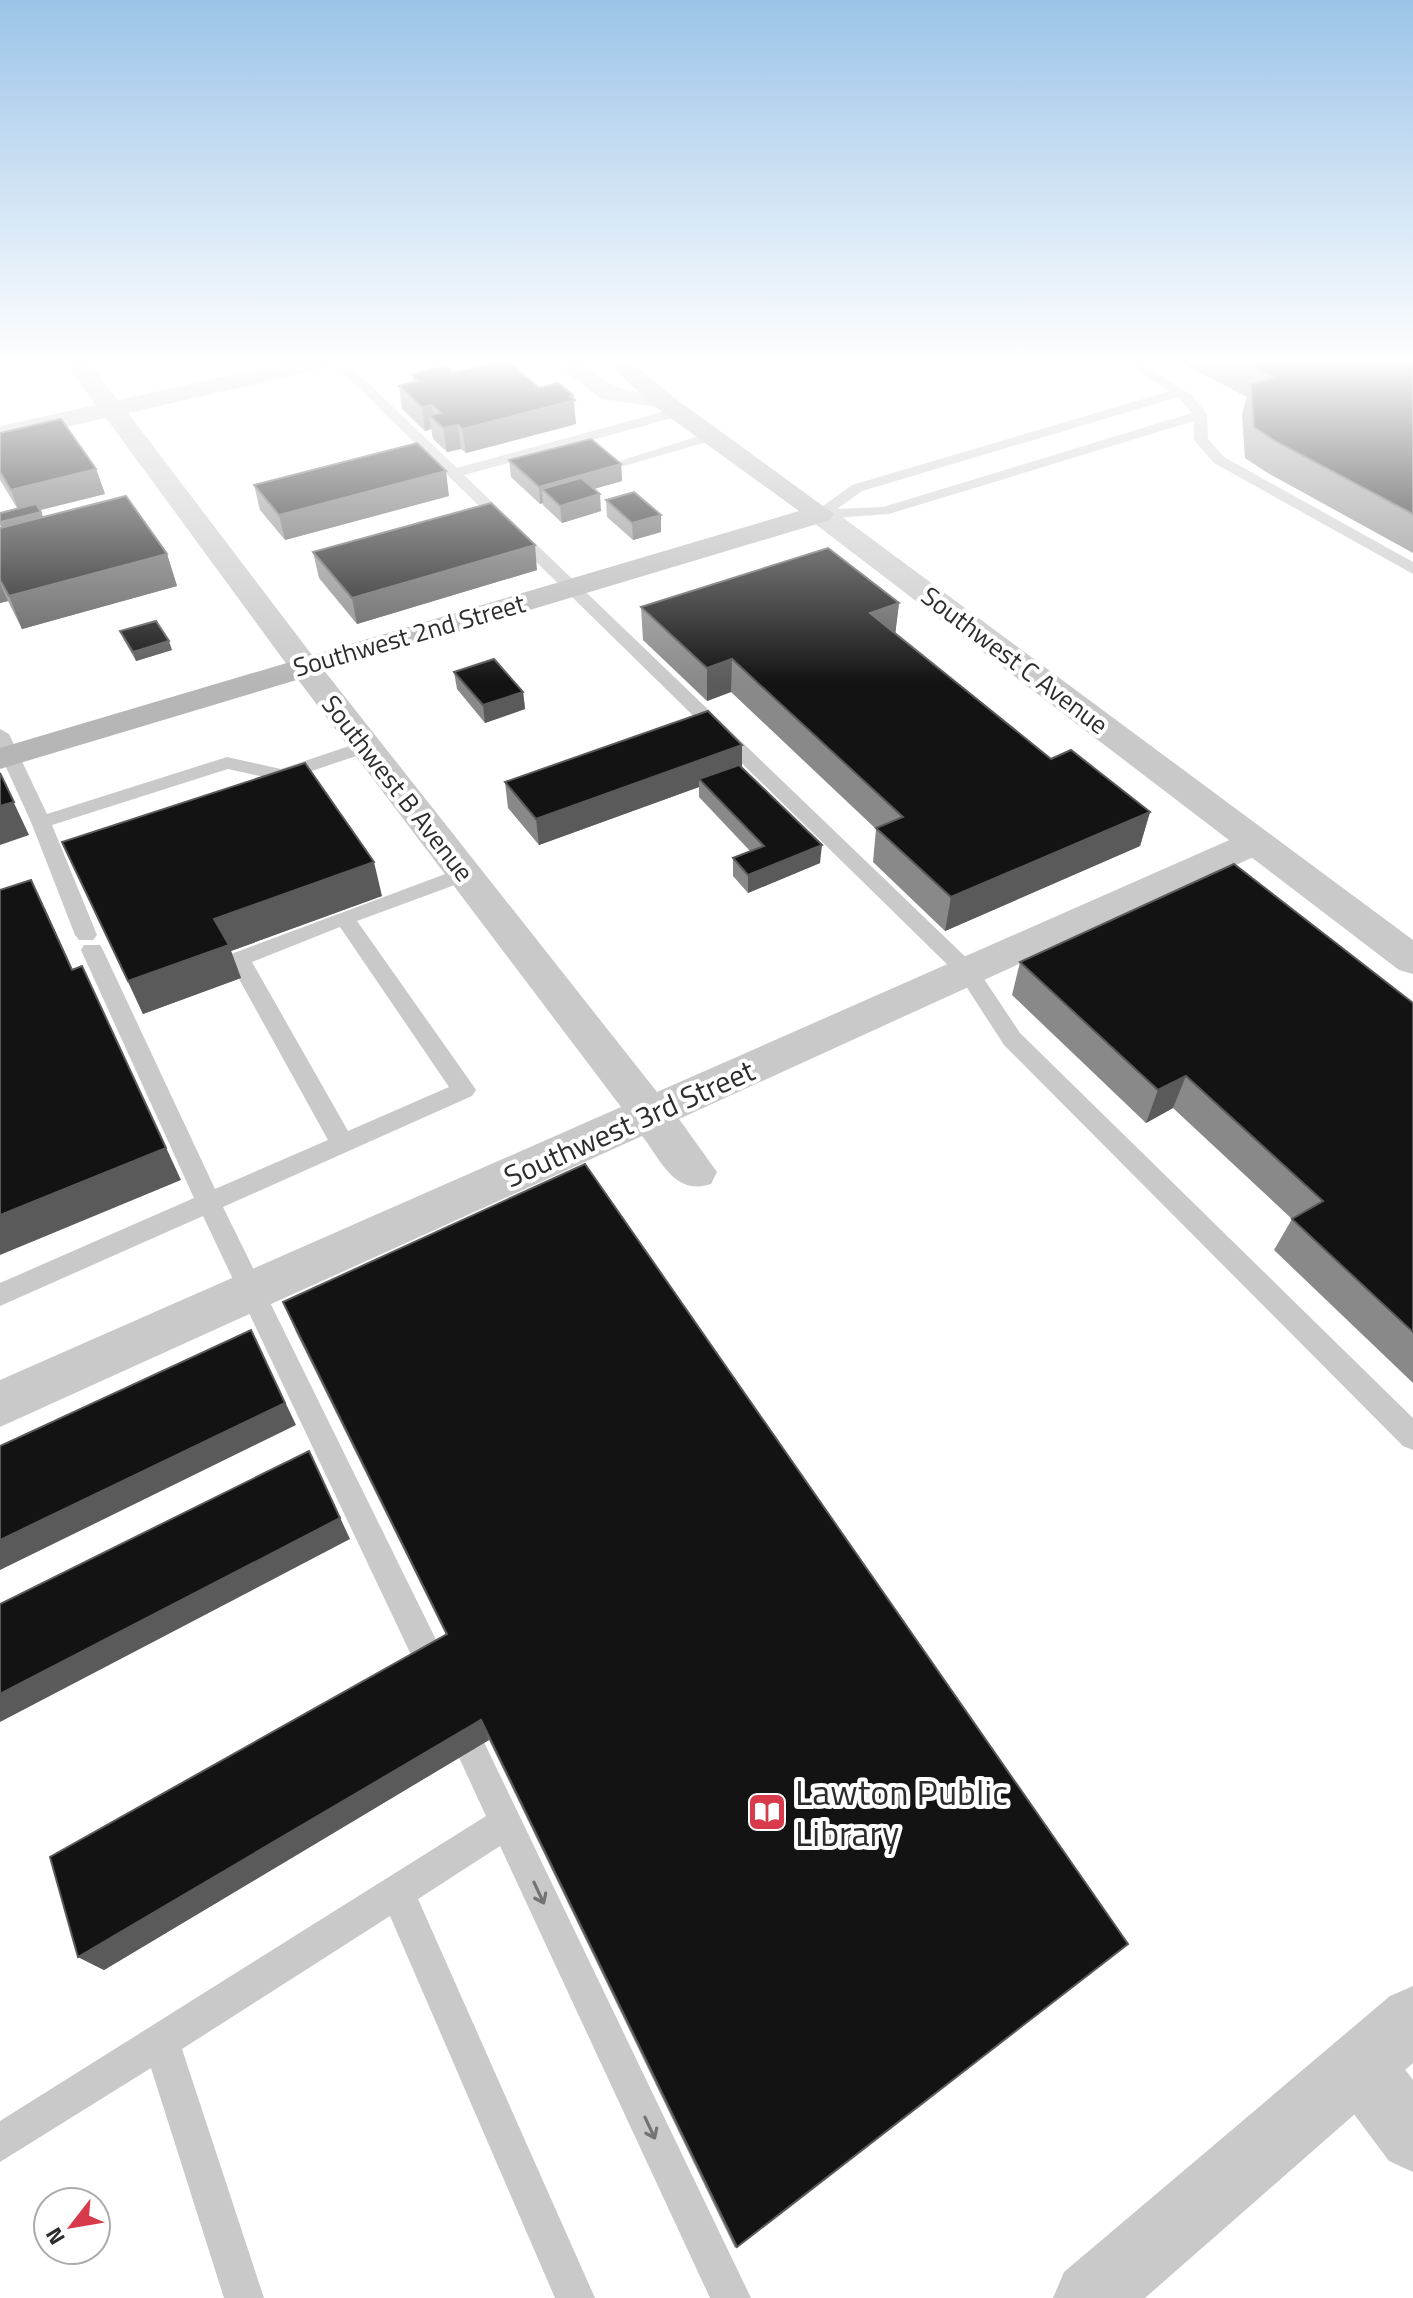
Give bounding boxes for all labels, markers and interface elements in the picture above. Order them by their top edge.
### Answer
street label: Southwest C Avenue [913,577,1117,743]
street label: Southwest 2nd Street [289,583,529,687]
street label: Southwest B Avenue [313,686,483,890]
street label: Southwest 3rd Street [496,1047,762,1199]
place label: Lawton Public Library [795,1764,1008,1860]
library icon: Lawton Public Library [746,1791,788,1833]
one-way arrow [532,1881,547,1905]
one-way arrow [643,2116,658,2140]
north arrow [32,2186,112,2266]
text: N [36,2221,73,2252]

